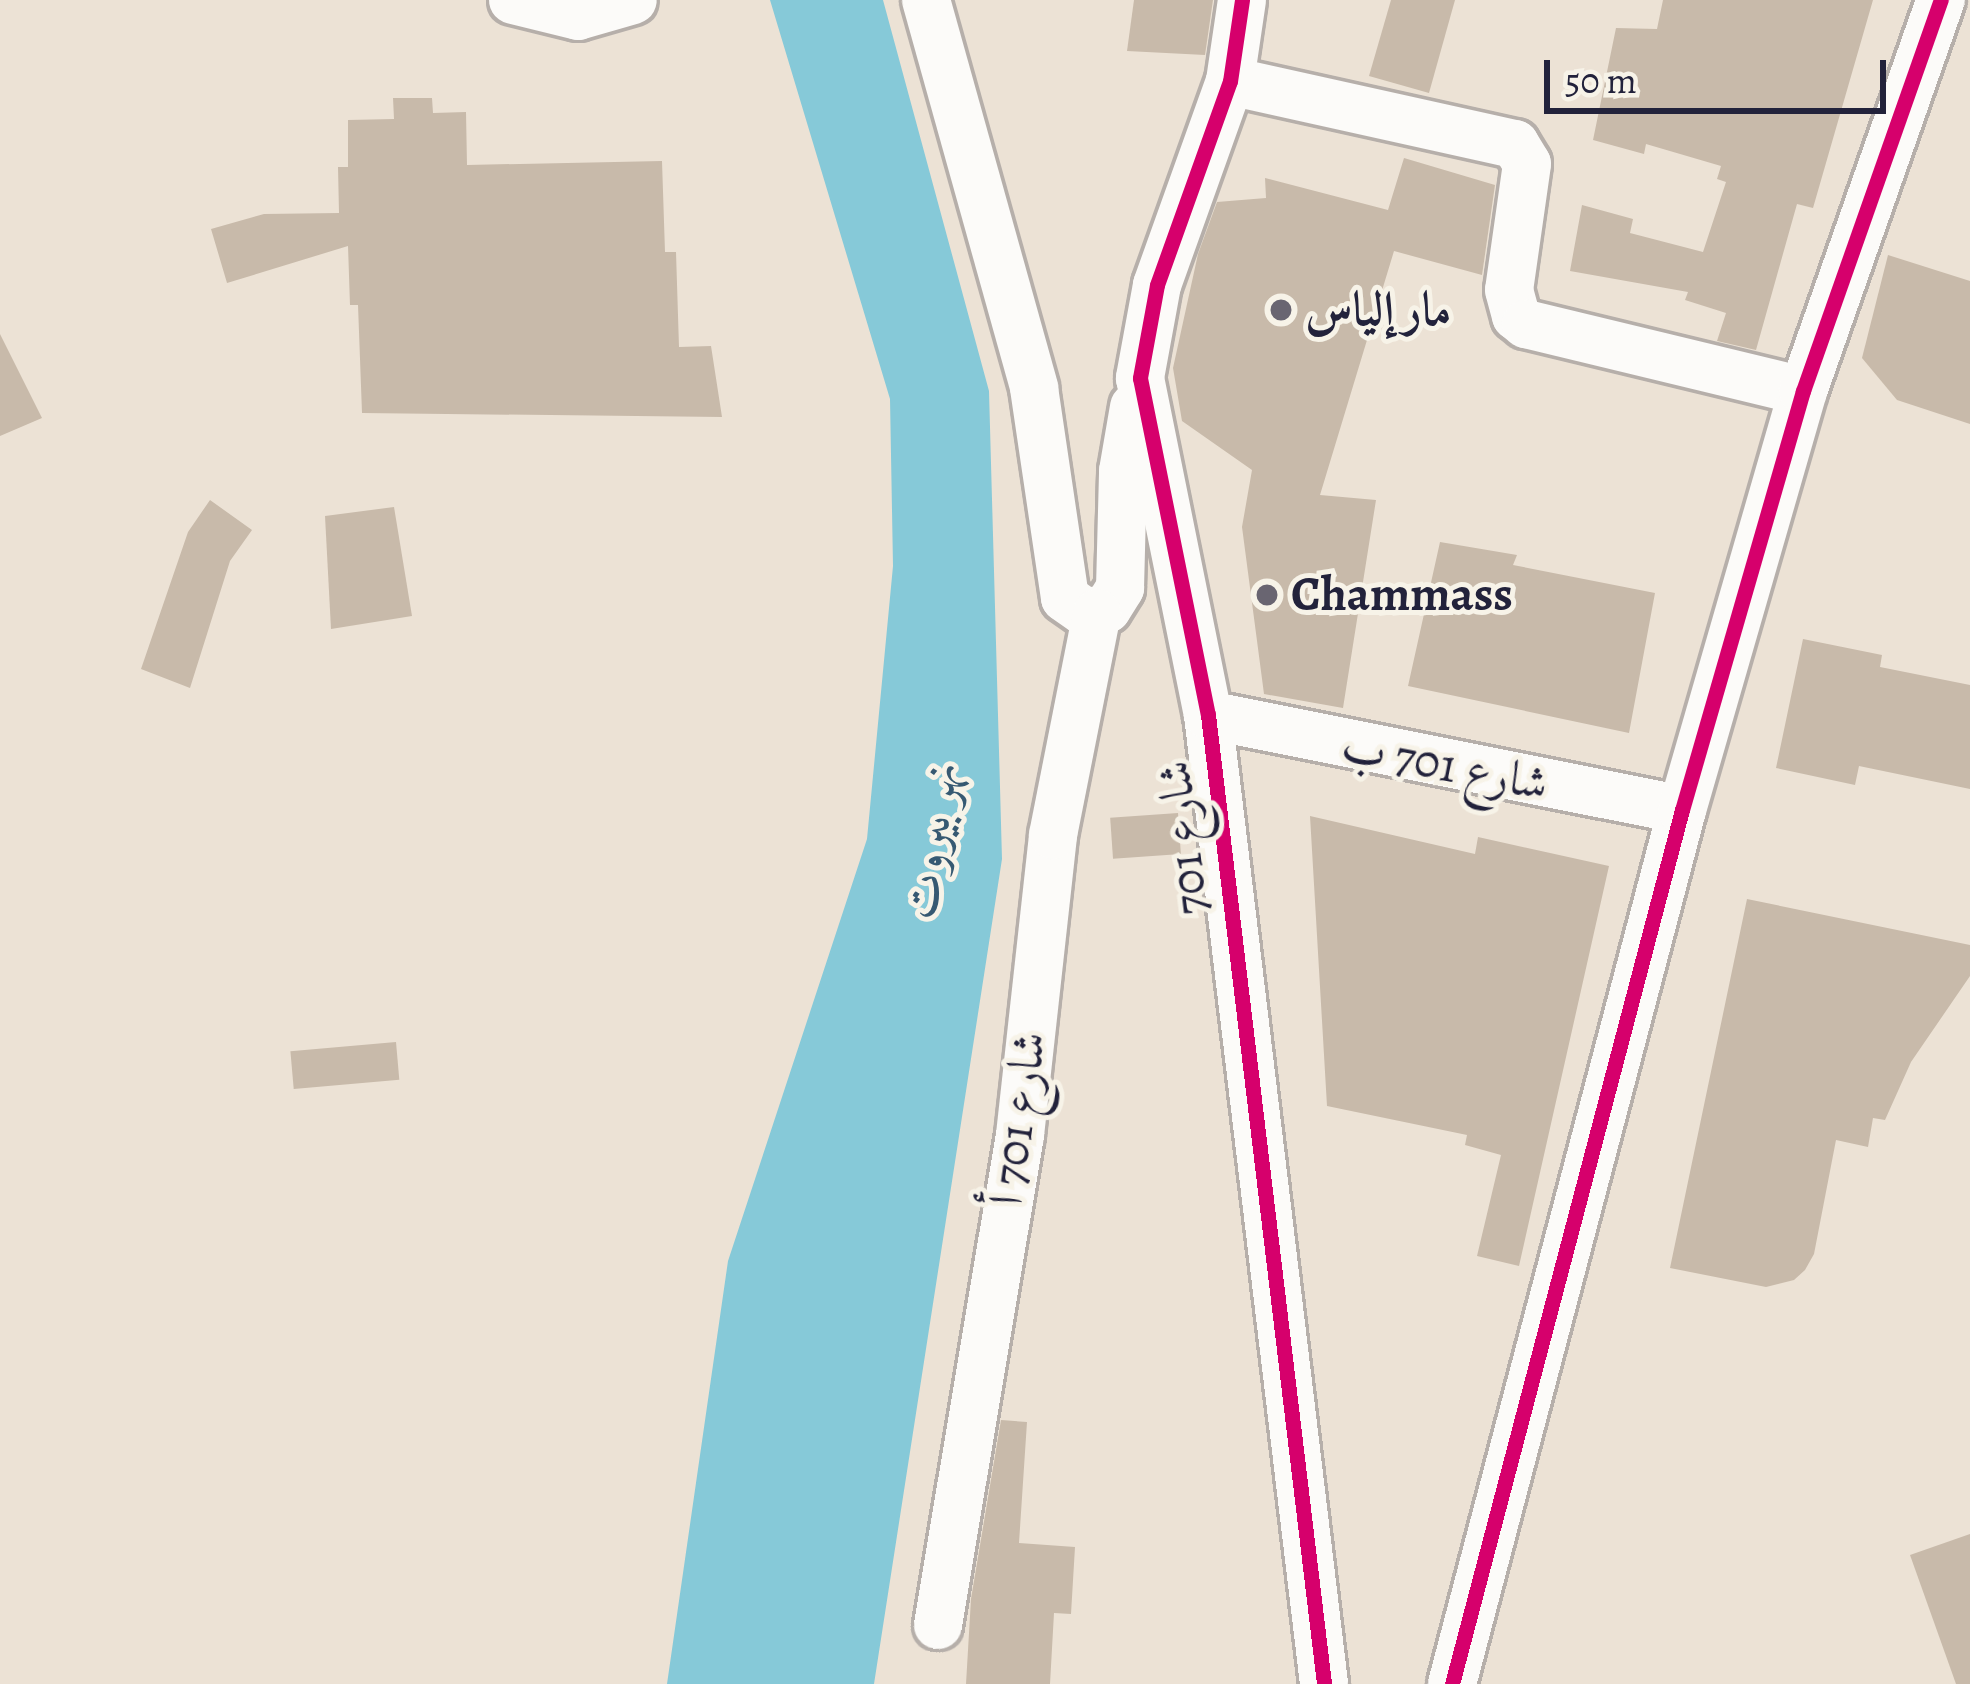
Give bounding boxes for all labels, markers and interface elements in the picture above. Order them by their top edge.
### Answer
scale bar [1550,36,1892,110]
text: 50 m [1565,56,1637,105]
place label: مار إلياس [1305,281,1451,339]
marker: مار إلياس [1268,297,1294,323]
place label: Chammass [1291,566,1513,624]
marker: Chammass [1254,582,1280,608]
street label: شارع 701 ب [1337,717,1553,813]
water label: نهر بيروت [889,756,971,922]
street label: شارع 701 [1145,758,1221,918]
street label: شارع 701 أ [977,1028,1059,1210]

